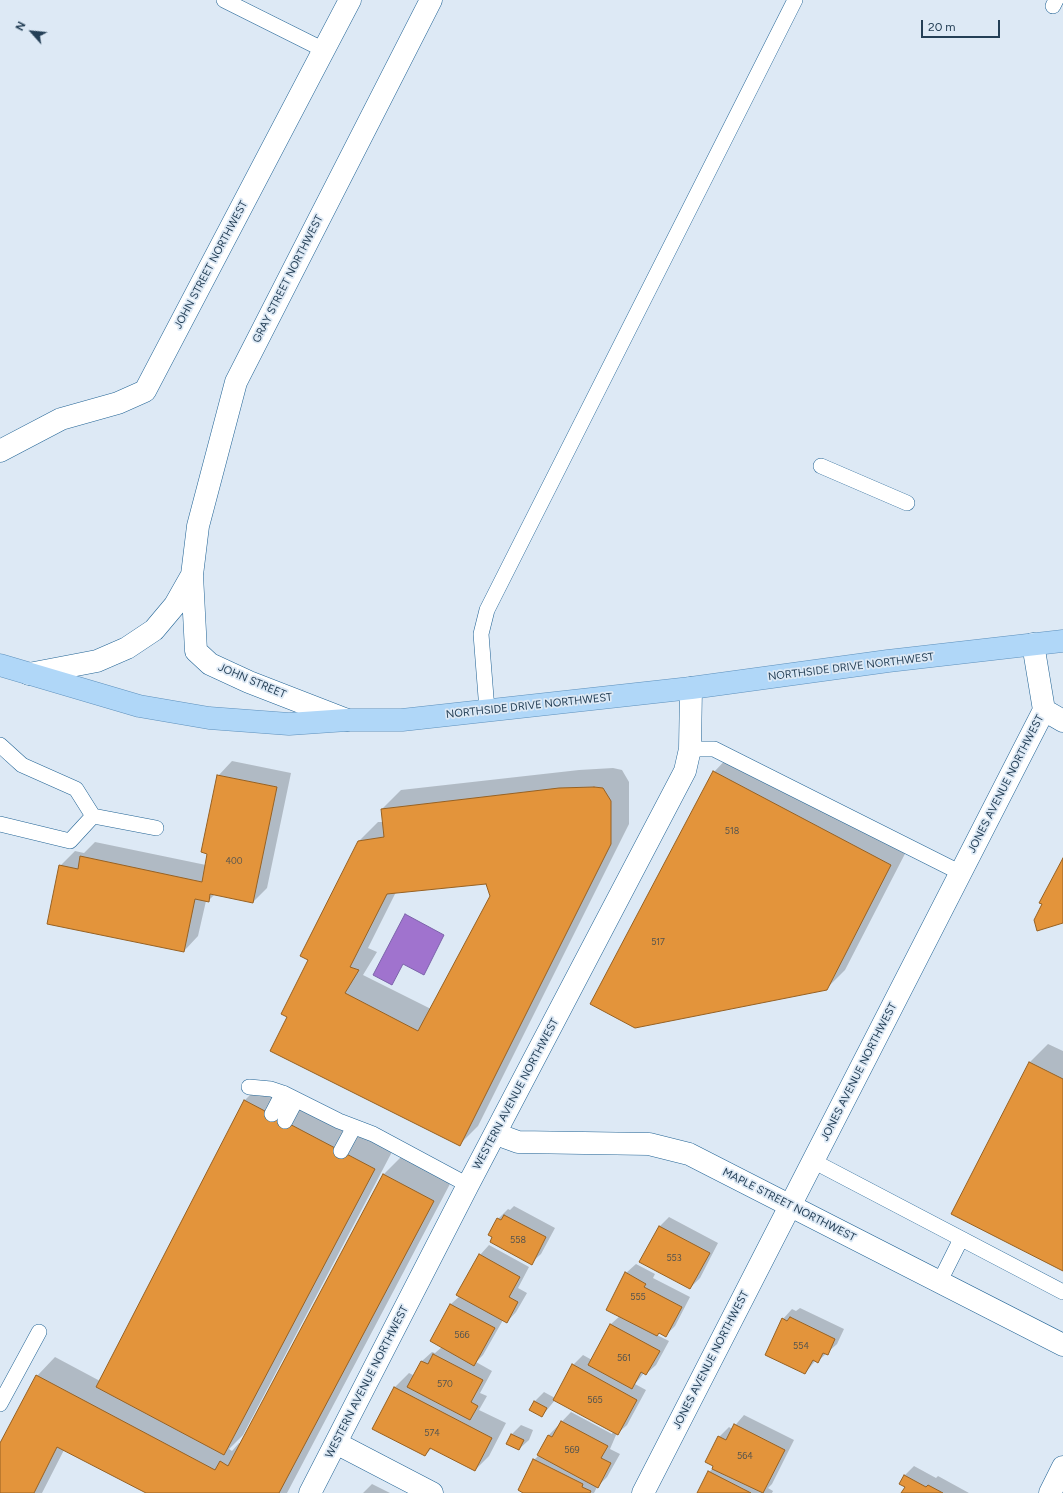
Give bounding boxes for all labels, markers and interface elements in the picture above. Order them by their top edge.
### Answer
north arrow [12,12,52,52]
scale bar [923,12,1002,38]
text: N [13,20,29,33]
text: 20 m [928,20,956,34]
street label: JOHN STREET NORTHWEST [172,199,250,331]
street label: GRAY STREET NORTHWEST [250,213,326,345]
street label: NORTHSIDE DRIVE NORTHWEST [767,650,935,684]
street label: JOHN STREET [216,661,288,701]
street label: NORTHSIDE DRIVE NORTHWEST [445,691,613,721]
street label: JONES AVENUE NORTHWEST [965,713,1047,855]
house number: 518 [725,826,739,836]
house number: 400 [225,856,243,866]
house number: 517 [651,937,665,947]
street label: JONES AVENUE NORTHWEST [818,1001,900,1143]
street label: WESTERN AVENUE NORTHWEST [470,1016,562,1172]
street label: MAPLE STREET NORTHWEST [720,1166,858,1244]
house number: 558 [510,1235,526,1245]
house number: 553 [666,1253,682,1263]
street label: JONES AVENUE NORTHWEST [670,1289,752,1431]
house number: 555 [630,1292,646,1302]
street label: WESTERN AVENUE NORTHWEST [323,1304,411,1460]
house number: 566 [454,1330,470,1340]
house number: 554 [793,1341,809,1351]
house number: 561 [617,1353,631,1363]
house number: 570 [437,1379,453,1389]
house number: 565 [587,1395,603,1405]
house number: 574 [424,1428,440,1438]
house number: 569 [564,1445,580,1455]
house number: 564 [737,1451,753,1461]

